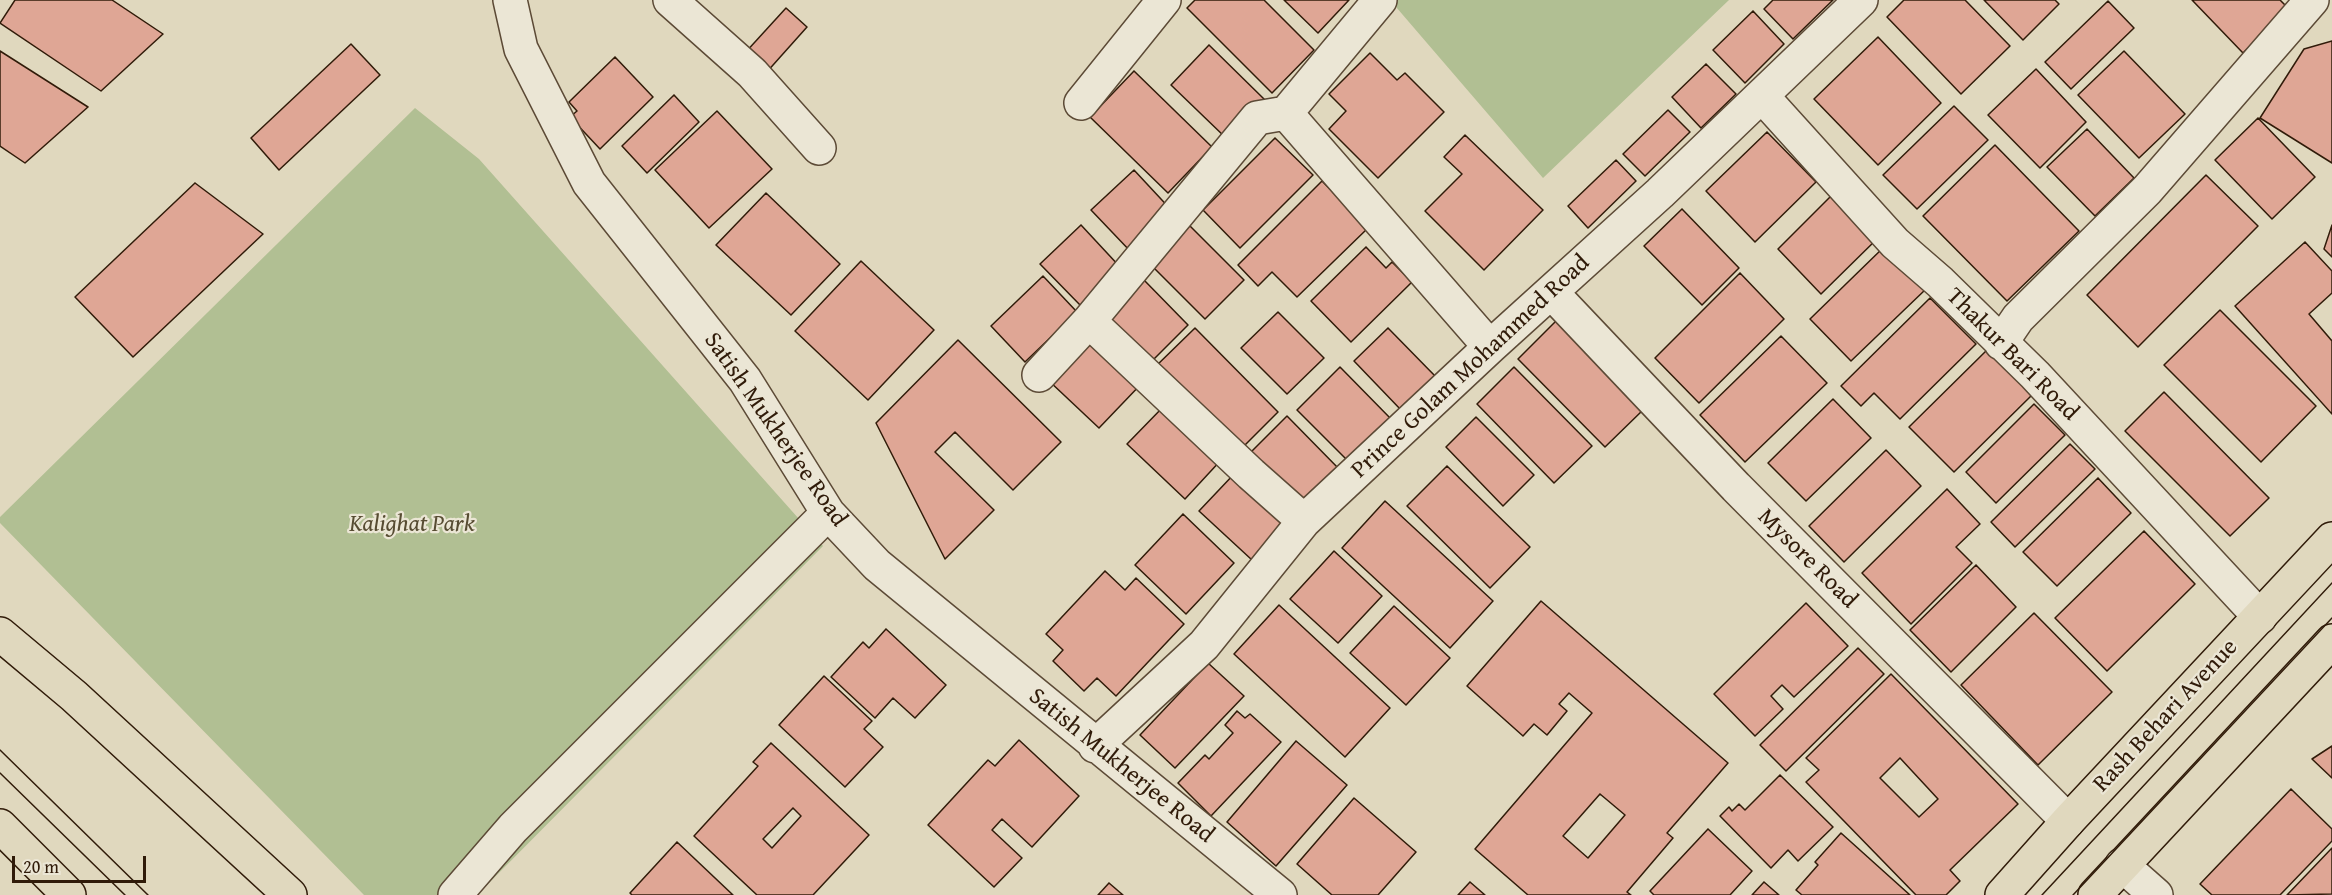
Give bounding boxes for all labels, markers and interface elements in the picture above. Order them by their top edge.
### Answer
street label: Prince Golam Mohammed Road [1346,249,1596,485]
street label: Thakur Bari Road [1940,283,2084,427]
street label: Satish Mukherjee Road [697,327,853,533]
street label: Mysore Road [1751,503,1863,615]
park label: Kalighat Park [349,511,475,539]
street label: Rash Behari Avenue [2088,633,2244,799]
street label: Satish Mukherjee Road [1022,682,1220,850]
scale bar [15,844,148,882]
text: 20 m [23,853,59,880]

